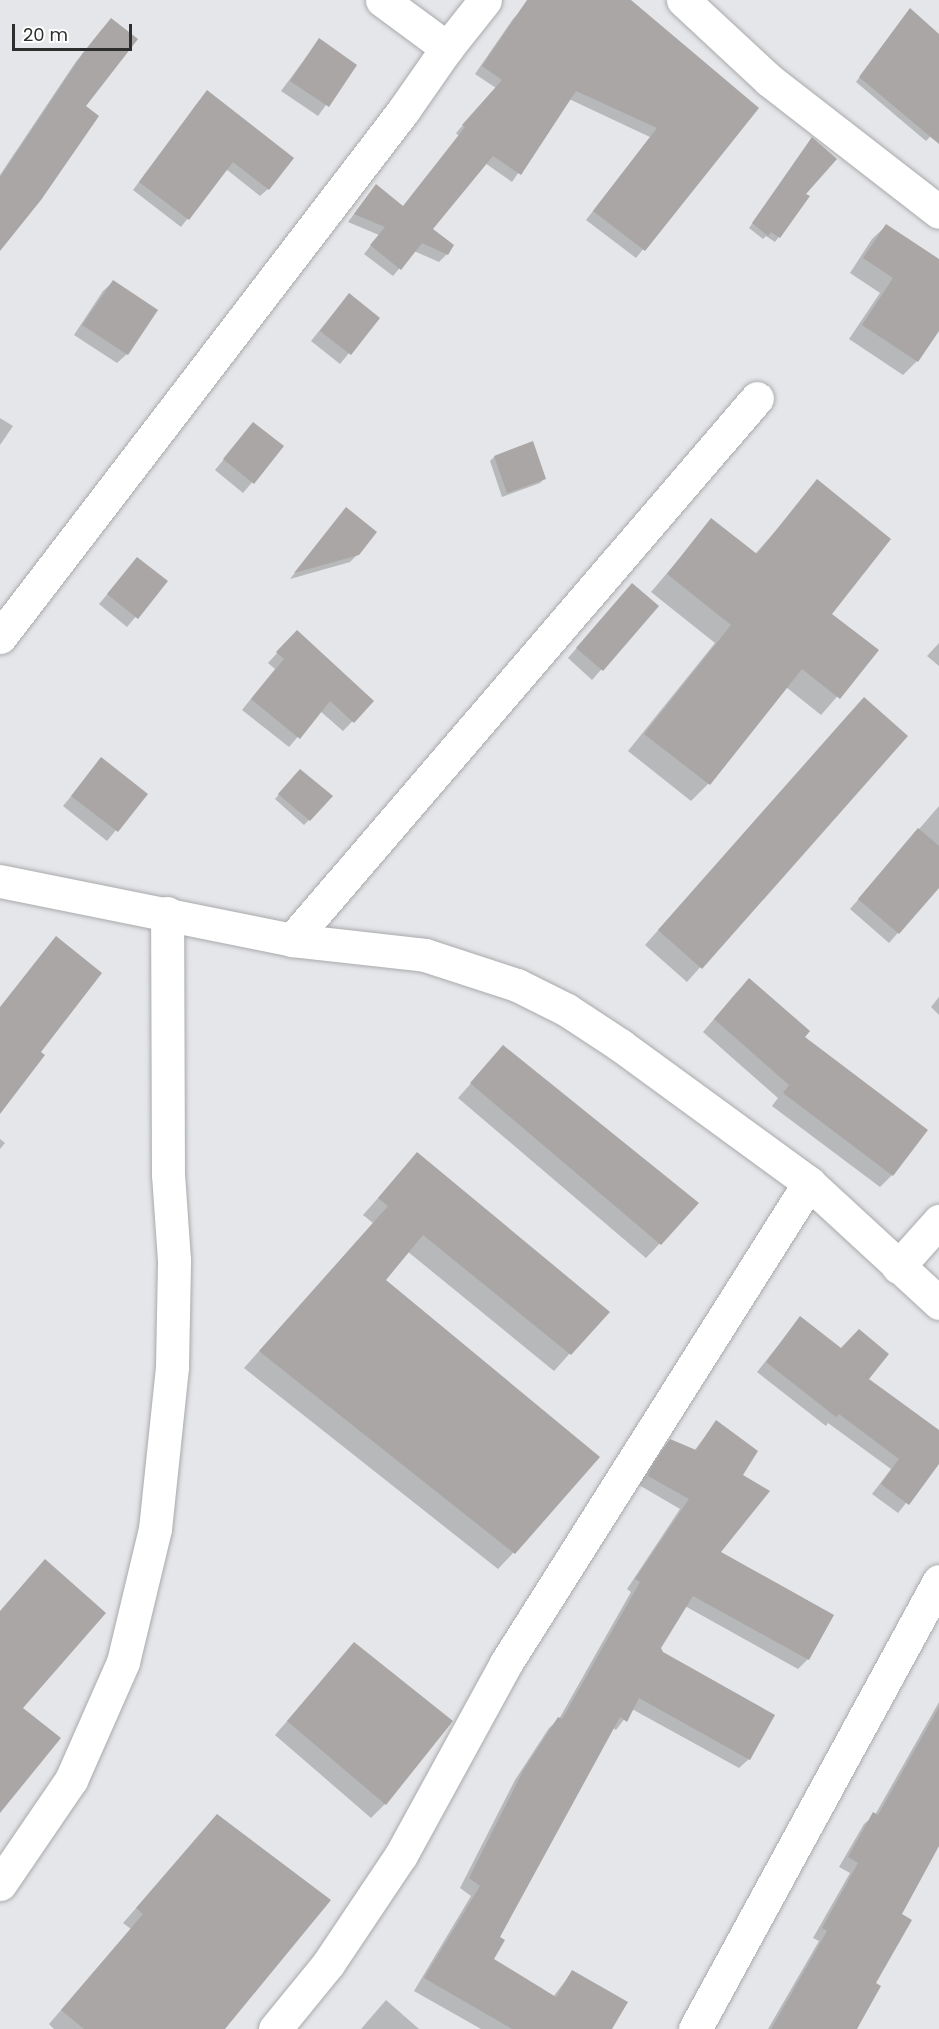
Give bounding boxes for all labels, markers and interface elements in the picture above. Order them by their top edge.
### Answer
scale bar [15,12,135,50]
text: 20 m [23,22,68,47]

